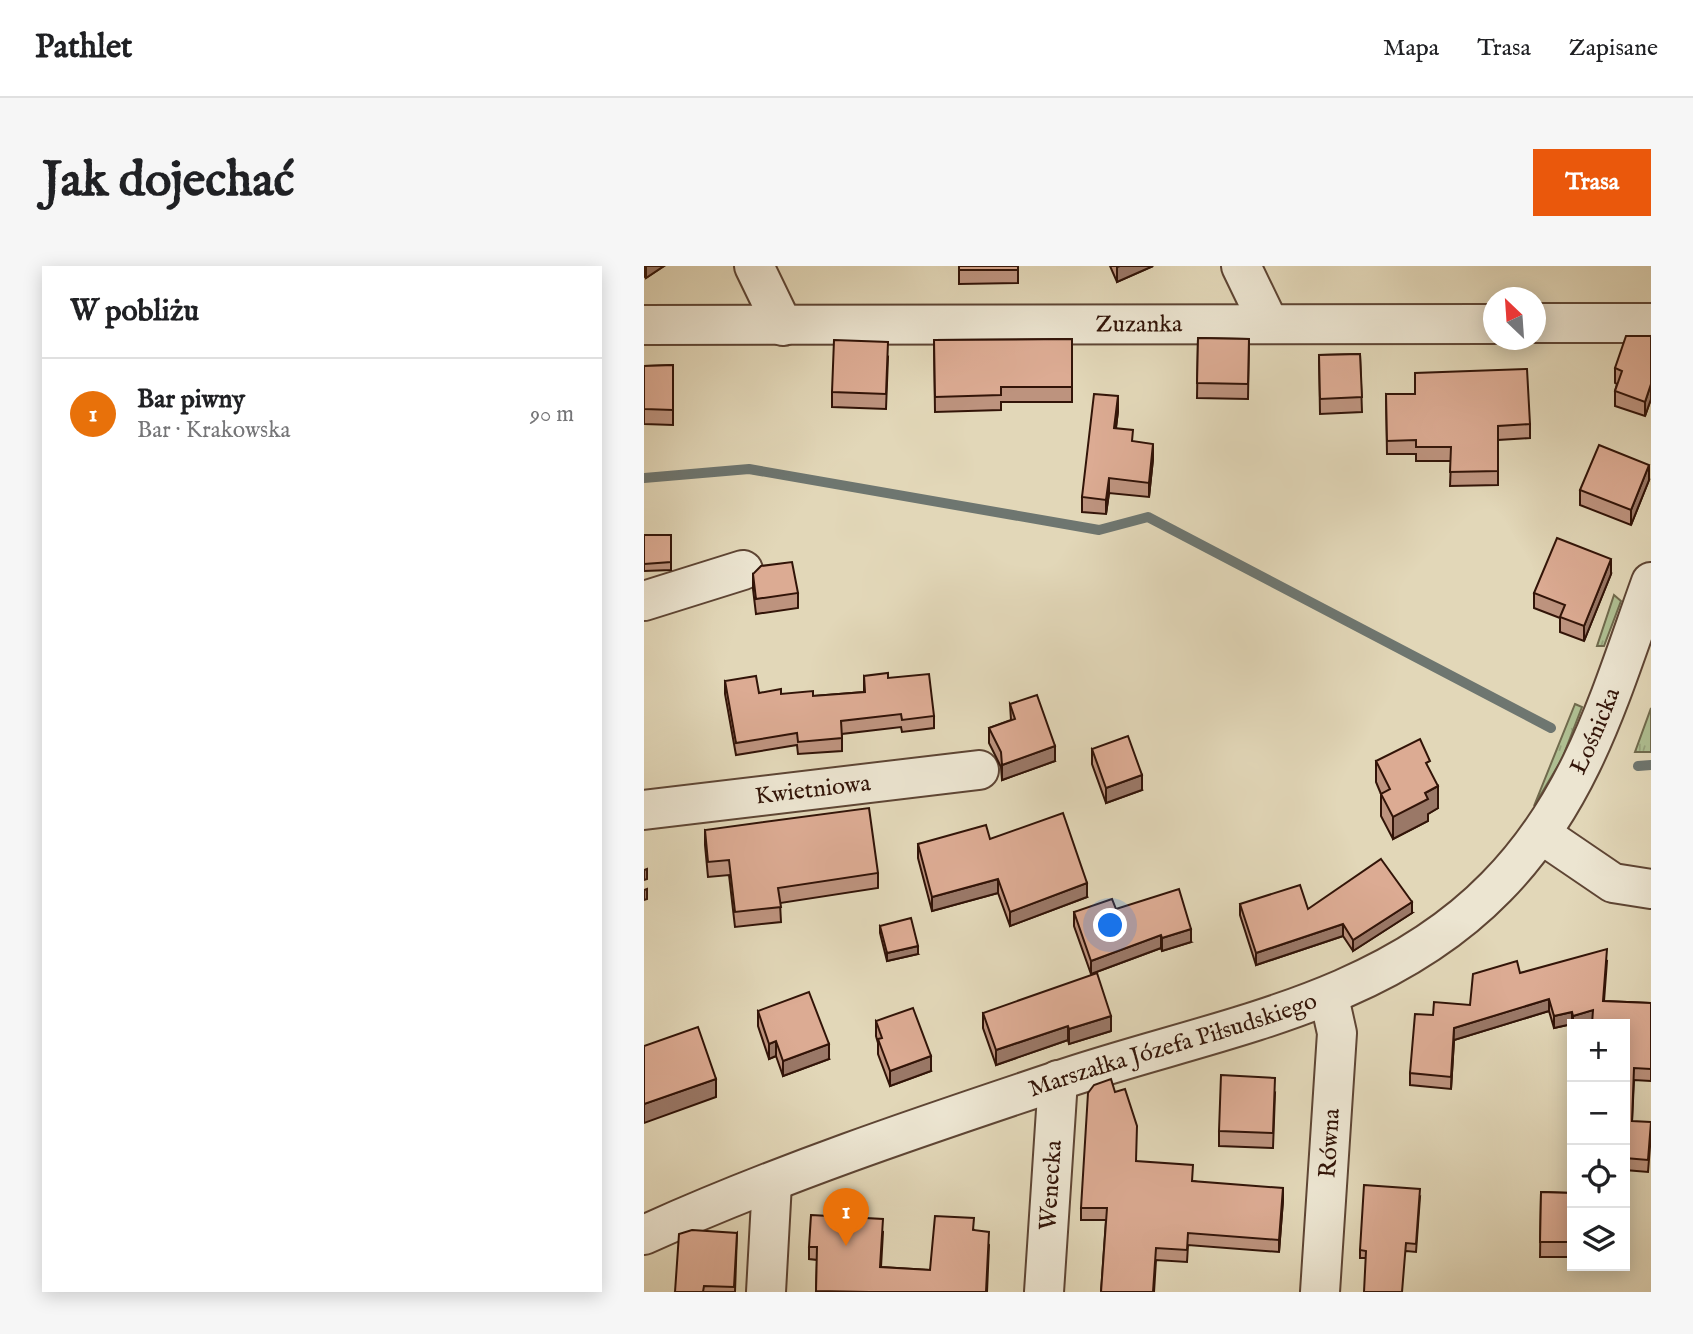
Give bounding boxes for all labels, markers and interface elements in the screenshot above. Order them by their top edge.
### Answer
text: Pathlet [35,27,132,69]
text: Mapa [1383,33,1439,64]
text: Trasa [1477,33,1531,64]
text: Zapisane [1569,33,1658,64]
button: Trasa [1533,149,1651,216]
text: Jak dojechać [42,151,295,213]
north arrow [1483,287,1546,350]
text: W pobliżu [70,293,199,331]
street label: Zuzanka [1096,309,1183,340]
text: Bar piwny [137,383,245,416]
text: 1 [89,400,97,429]
text: 90 m [530,400,574,429]
text: Bar · Krakowska [137,416,290,445]
street label: Łośnicka [1563,683,1628,779]
street label: Kwietniowa [753,768,873,812]
your location [1093,908,1127,942]
street label: Marszałka Józefa Piłsudskiego [1025,985,1321,1105]
map controls [1567,1019,1630,1271]
button: + [1567,1019,1630,1082]
button: − [1567,1082,1630,1145]
street label: Równa [1312,1107,1348,1179]
street label: Wenecka [1033,1139,1070,1231]
button: locate [1567,1145,1630,1208]
pin: 1 [823,1188,869,1246]
button: layers [1567,1208,1630,1271]

